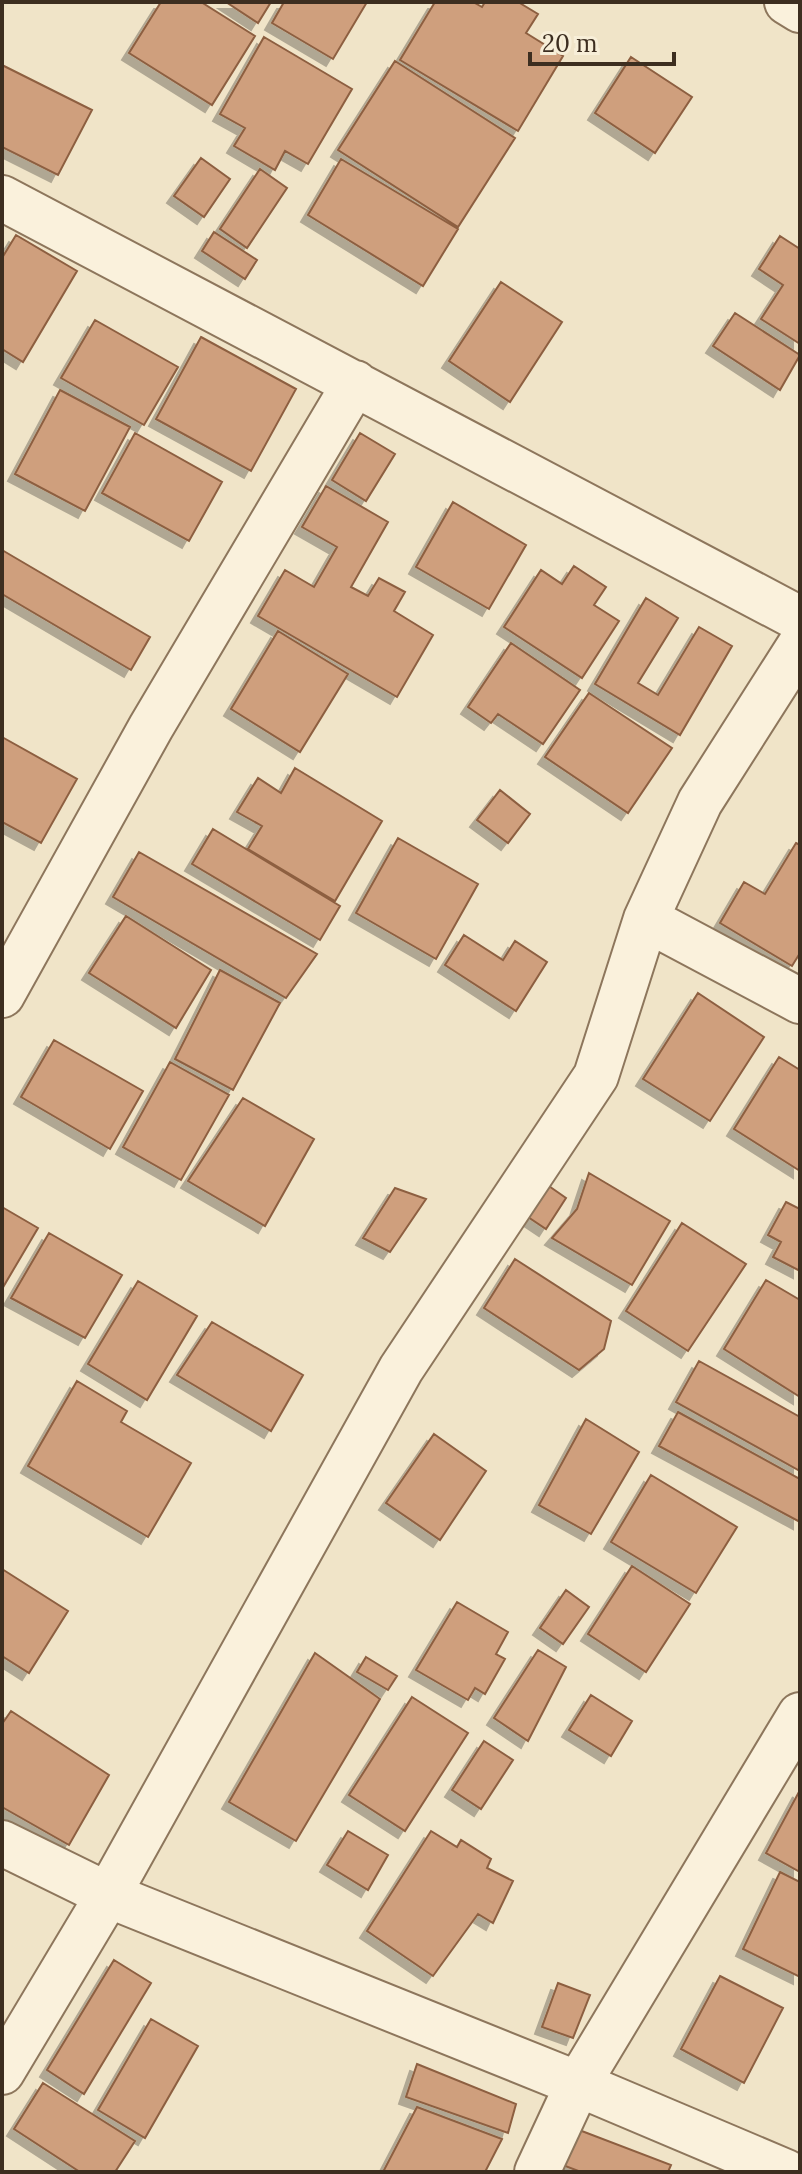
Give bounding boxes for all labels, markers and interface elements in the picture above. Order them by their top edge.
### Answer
scale bar [530,16,674,66]
text: 20 m [542,28,598,59]

